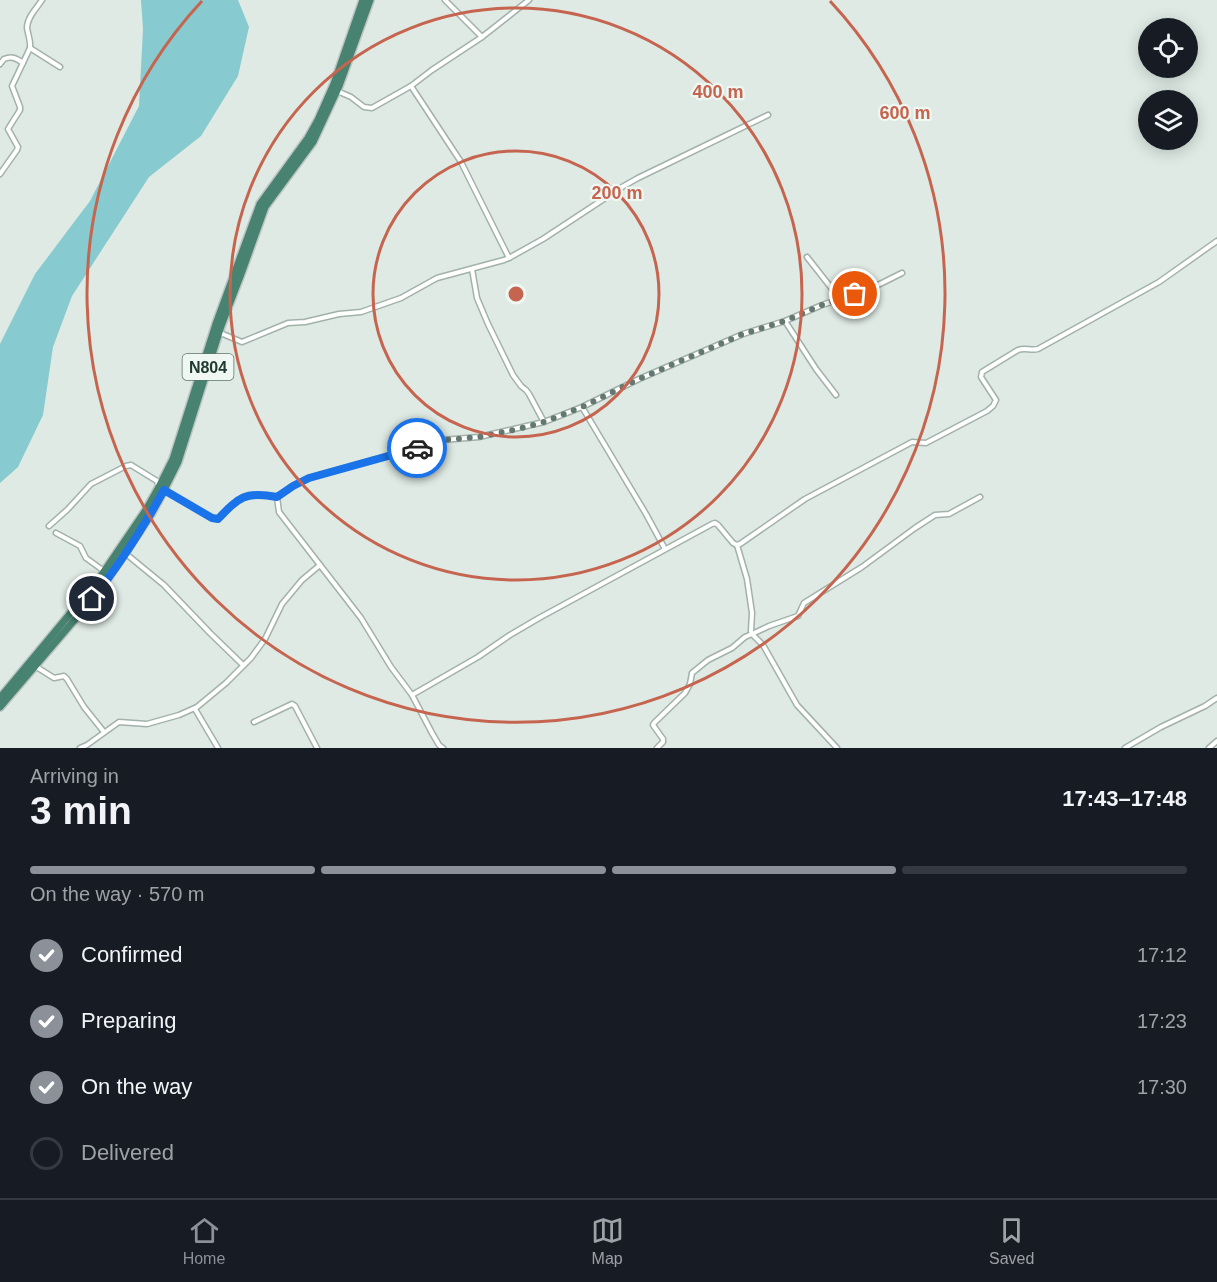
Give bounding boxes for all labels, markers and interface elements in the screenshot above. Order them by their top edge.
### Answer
map controls [1138,18,1198,150]
button: locate [1138,18,1198,78]
text: 400 m [692,82,744,102]
button: layers [1138,90,1198,150]
text: 600 m [879,103,931,123]
text: 200 m [591,183,643,203]
pin [829,268,880,319]
icon: bag [838,277,871,310]
centre of rings [506,284,526,304]
road number: N804 [182,354,234,380]
courier [387,418,447,478]
icon: car [401,432,434,465]
pin [66,573,117,624]
icon: home [75,582,108,615]
text: Arriving in [30,765,119,787]
text: 17:43–17:48 [1062,786,1187,811]
text: 3 min [30,789,132,832]
text: On the way · 570 m [30,883,205,905]
icon: check [30,939,63,972]
text: Confirmed [81,942,182,967]
text: 17:12 [1137,944,1187,966]
icon: check [30,1005,63,1038]
text: Preparing [81,1008,176,1033]
text: 17:23 [1137,1010,1187,1032]
icon: check [30,1071,63,1104]
text: On the way [81,1074,192,1099]
text: 17:30 [1137,1076,1187,1098]
text: Delivered [81,1140,174,1165]
tab: Home [183,1214,225,1268]
tab: Map [591,1214,624,1268]
tab: Saved [989,1214,1034,1268]

